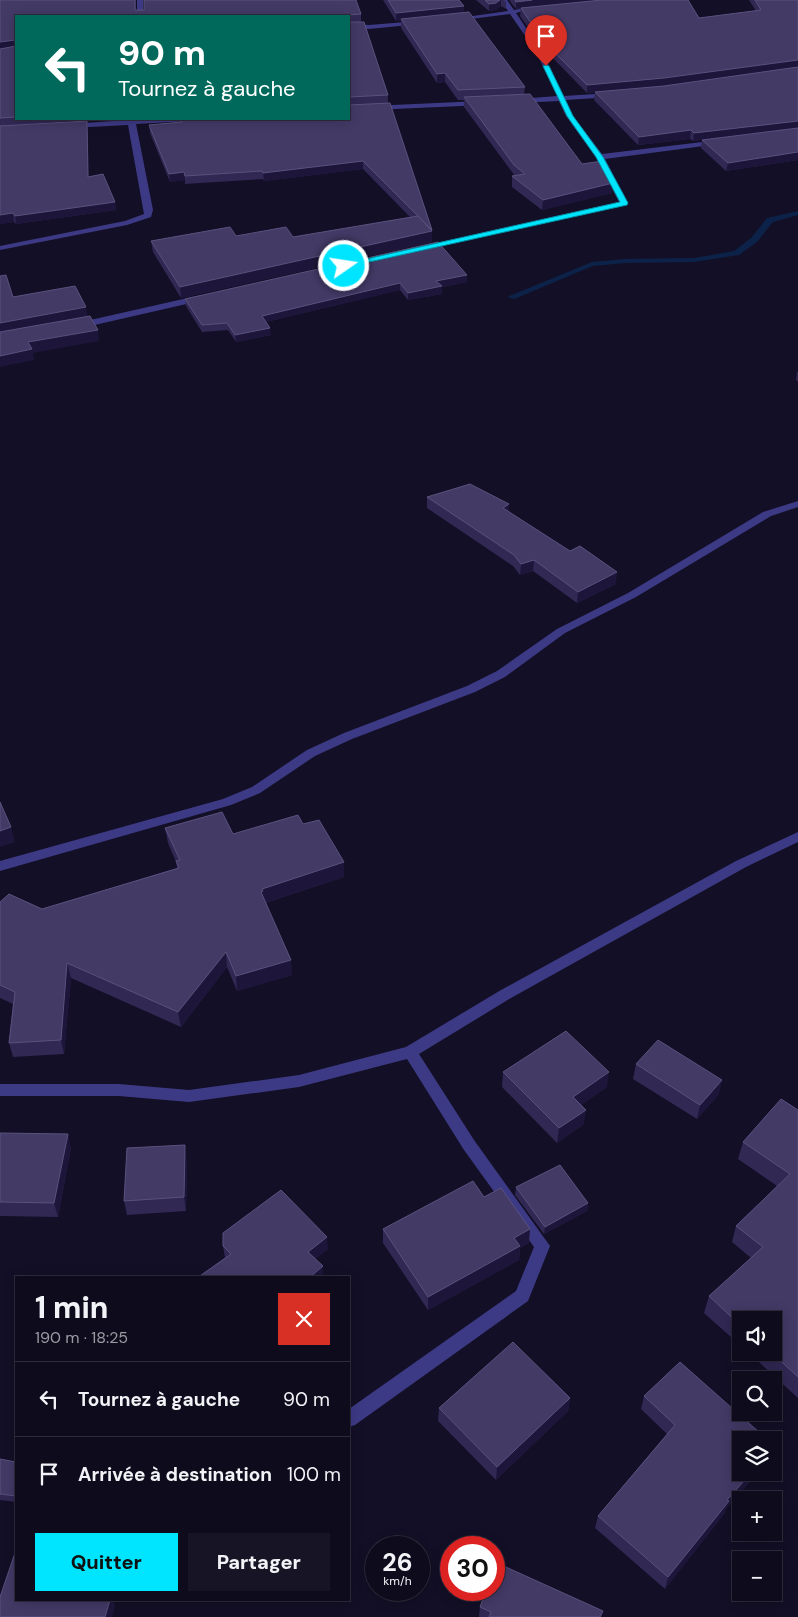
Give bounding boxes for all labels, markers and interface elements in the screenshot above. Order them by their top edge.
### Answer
pin [525,15,567,66]
icon: arrive [532,22,560,50]
text: 90 m [118,30,206,76]
icon: left [35,35,100,100]
text: Tournez à gauche [118,74,296,103]
position arrow [317,239,369,291]
text: 1 min [35,1288,108,1327]
button: close [278,1293,330,1345]
map controls [732,1311,782,1601]
button: sound [732,1311,782,1361]
text: 190 m · 18:25 [35,1327,128,1348]
button: search [732,1371,782,1421]
icon: left [35,1385,63,1413]
text: Tournez à gauche [78,1387,240,1412]
text: 90 m [283,1387,330,1412]
button: layers [732,1431,782,1481]
icon: arrive [35,1460,63,1488]
text: Arrivée à destination [78,1462,272,1487]
text: 100 m [287,1462,341,1487]
button: + [732,1491,782,1541]
button: Quitter [35,1533,178,1591]
button: Partager [188,1533,330,1591]
speed limit sign: 30 [440,1536,505,1601]
text: 26 [382,1546,413,1579]
button: − [732,1551,782,1601]
text: km/h [383,1573,412,1589]

